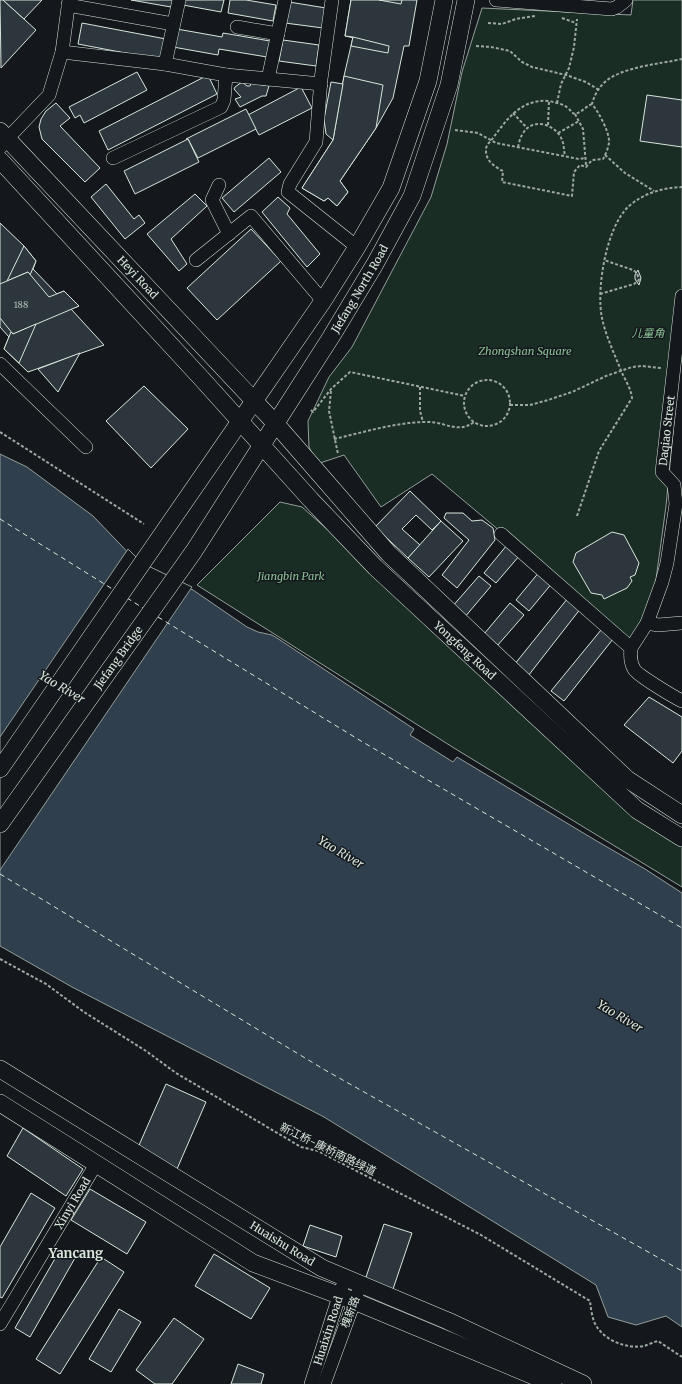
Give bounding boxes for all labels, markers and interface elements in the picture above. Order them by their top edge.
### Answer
street label: Jiefang North Road [328,242,391,336]
street label: Heyi Road [114,253,162,302]
house number: 188 [14,299,28,310]
park label: 儿童角 [632,326,665,340]
park label: Zhongshan Square [478,344,572,358]
street label: Daqiao Street [656,394,678,467]
park label: Jiangbin Park [256,569,325,583]
street label: Yongfeng Road [430,617,499,683]
street label: Jiefang Bridge [90,623,146,693]
water label: Yao River [36,668,89,707]
water label: Yao River [315,833,368,872]
water label: Yao River [594,997,647,1036]
street label: 新江桥-康桥南路绿道 [278,1120,378,1178]
street label: Xinyi Road [52,1174,94,1231]
street label: Huaishu Road [247,1218,318,1269]
district label: Yancang [48,1245,103,1262]
street label: Huaixin Road [310,1294,346,1367]
street label: 槐新路 [338,1294,362,1330]

